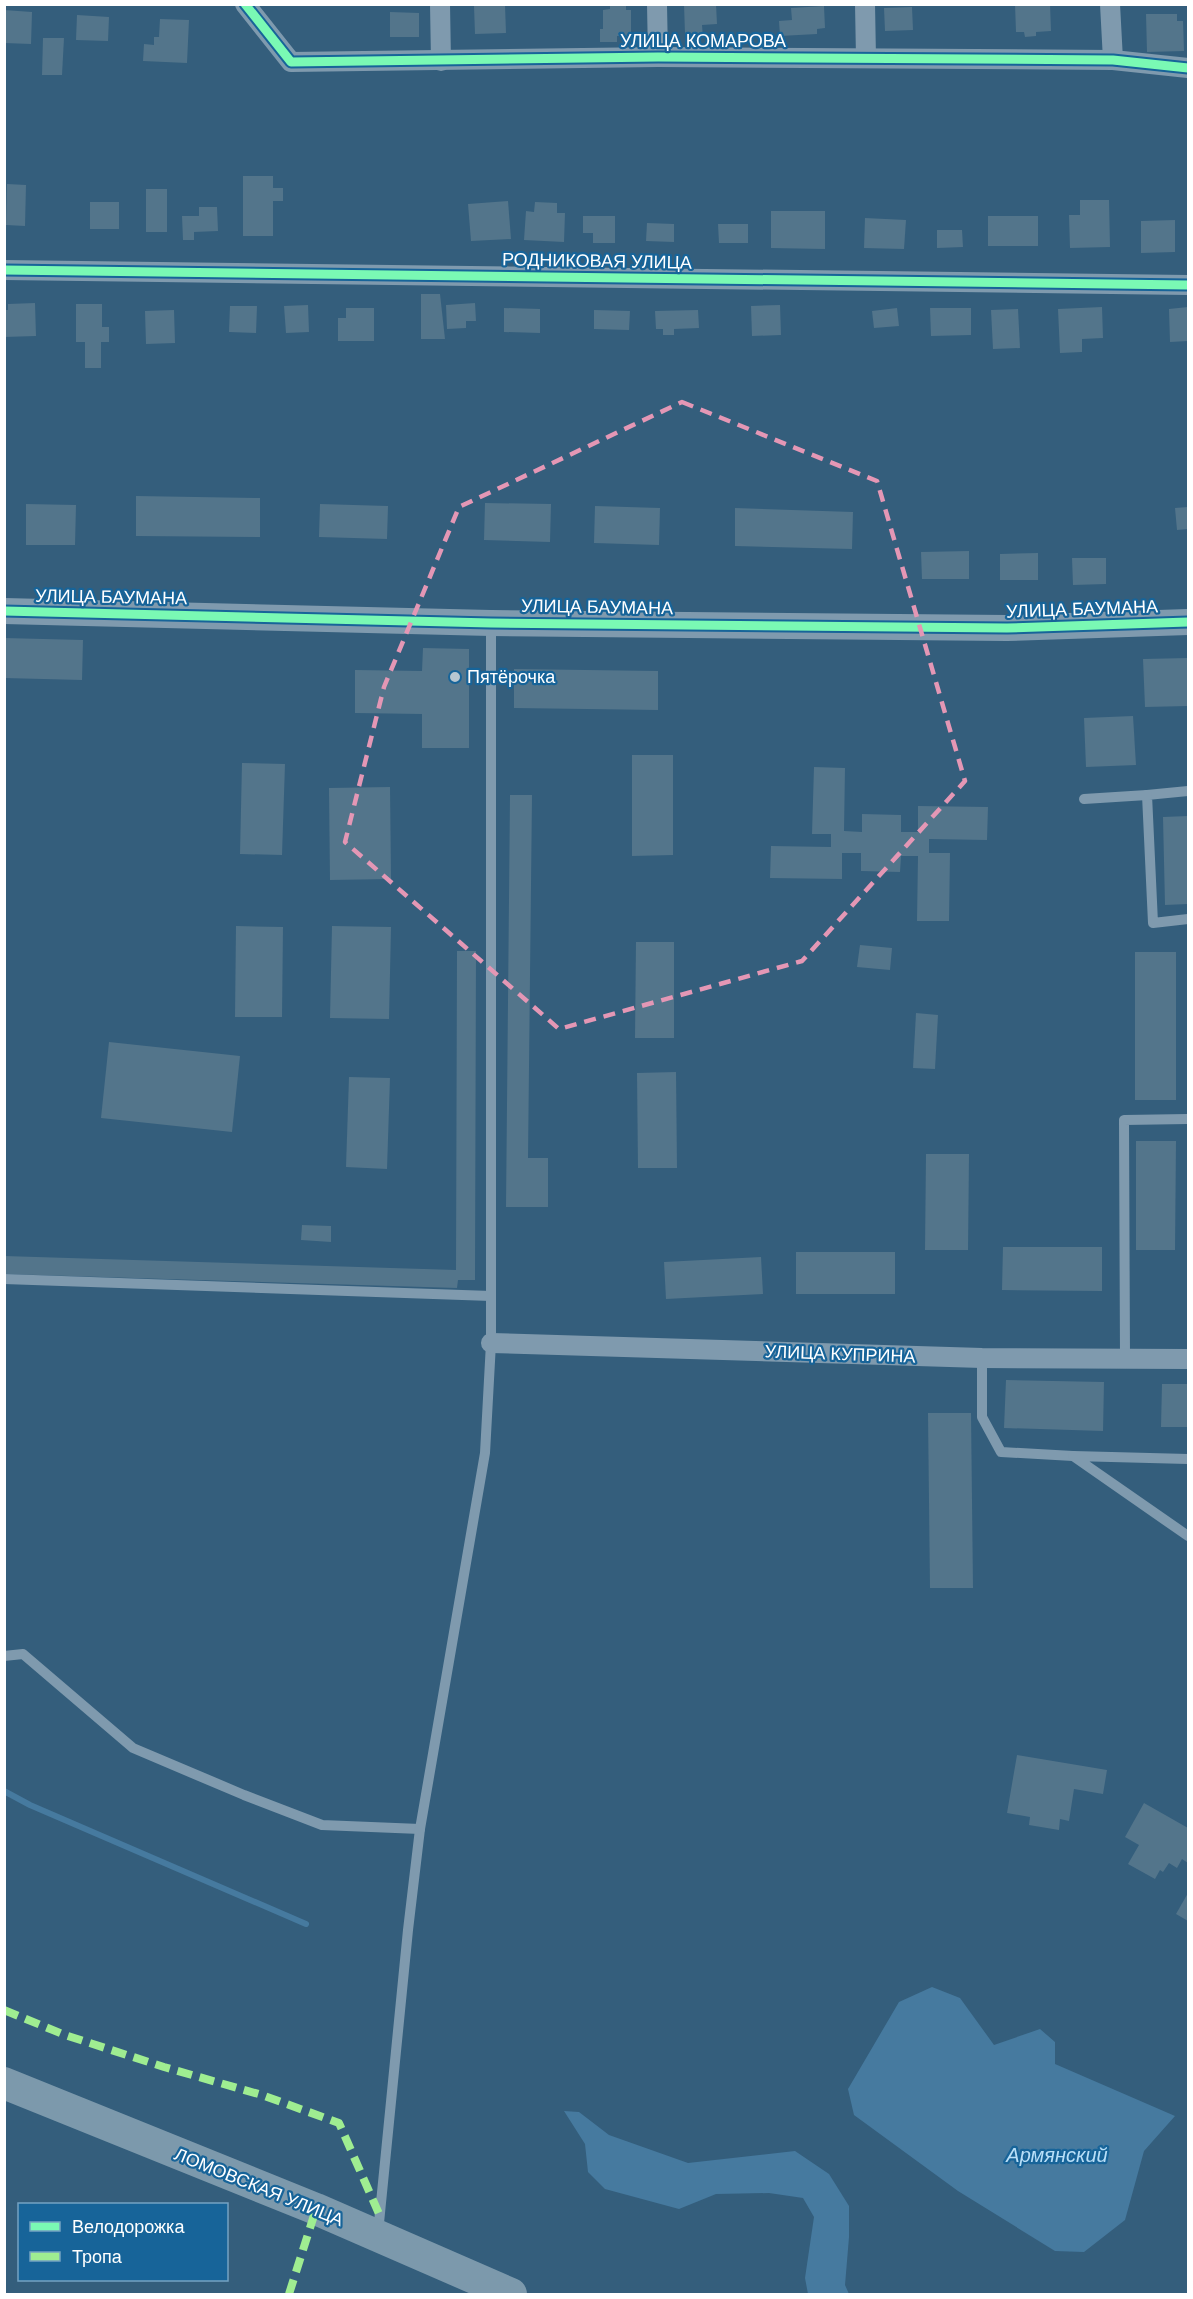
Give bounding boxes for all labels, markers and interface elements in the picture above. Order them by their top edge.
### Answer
street label: УЛИЦА КОМАРОВА [620,31,786,51]
street label: РОДНИКОВАЯ УЛИЦА [502,249,692,273]
street label: УЛИЦА БАУМАНА [35,586,187,608]
street label: УЛИЦА БАУМАНА [521,596,673,618]
street label: УЛИЦА БАУМАНА [1006,596,1158,622]
place label: Пятёрочка [467,667,556,687]
marker: Пятёрочка [448,670,462,684]
street label: УЛИЦА КУПРИНА [764,1341,916,1367]
street label: ЛОМОВСКАЯ УЛИЦА [172,2144,346,2230]
water label: Армянский [1005,2144,1108,2166]
legend [18,2203,228,2281]
text: Велодорожка [72,2217,185,2237]
text: Тропа [72,2247,123,2267]

